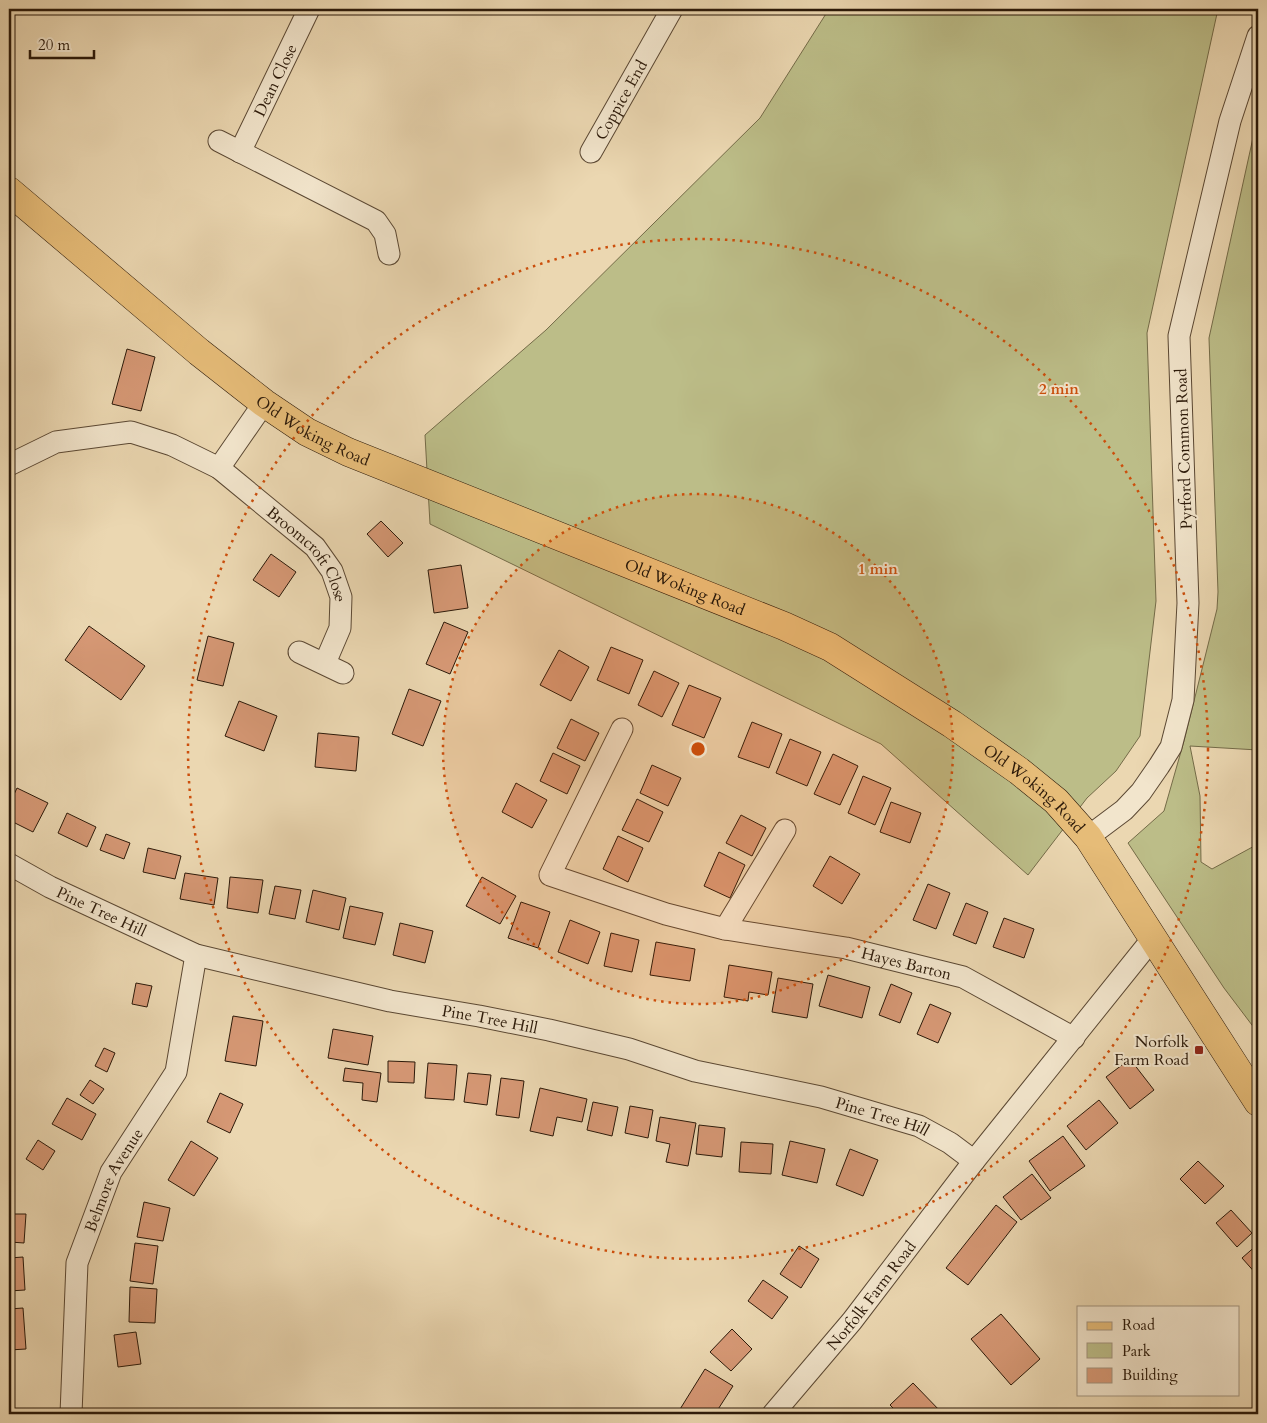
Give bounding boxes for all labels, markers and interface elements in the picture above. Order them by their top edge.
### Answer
scale bar [30,28,94,60]
text: 20 m [38,35,70,55]
street label: Dean Close [249,40,303,120]
street label: Coppice End [590,56,653,144]
street label: Pyrford Common Road [1170,368,1198,530]
text: 2 min [1039,379,1079,399]
street label: Old Woking Road [251,391,373,472]
street label: Broomcroft Close [262,502,351,602]
street label: Old Woking Road [621,554,748,621]
text: 1 min [858,559,898,579]
street label: Old Woking Road [978,739,1090,838]
centre of rings [689,740,707,758]
street label: Pine Tree Hill [53,882,150,942]
street label: Hayes Barton [859,942,954,986]
street label: Pine Tree Hill [440,1000,540,1040]
place label: Norfolk Farm Road [1114,1031,1189,1071]
marker: Norfolk Farm Road [1193,1044,1205,1056]
street label: Pine Tree Hill [833,1092,933,1142]
street label: Belmore Avenue [80,1124,149,1235]
street label: Norfolk Farm Road [822,1236,922,1355]
legend [1077,1306,1240,1396]
text: Road [1122,1315,1155,1335]
text: Park [1122,1341,1151,1361]
text: Building [1122,1365,1178,1385]

